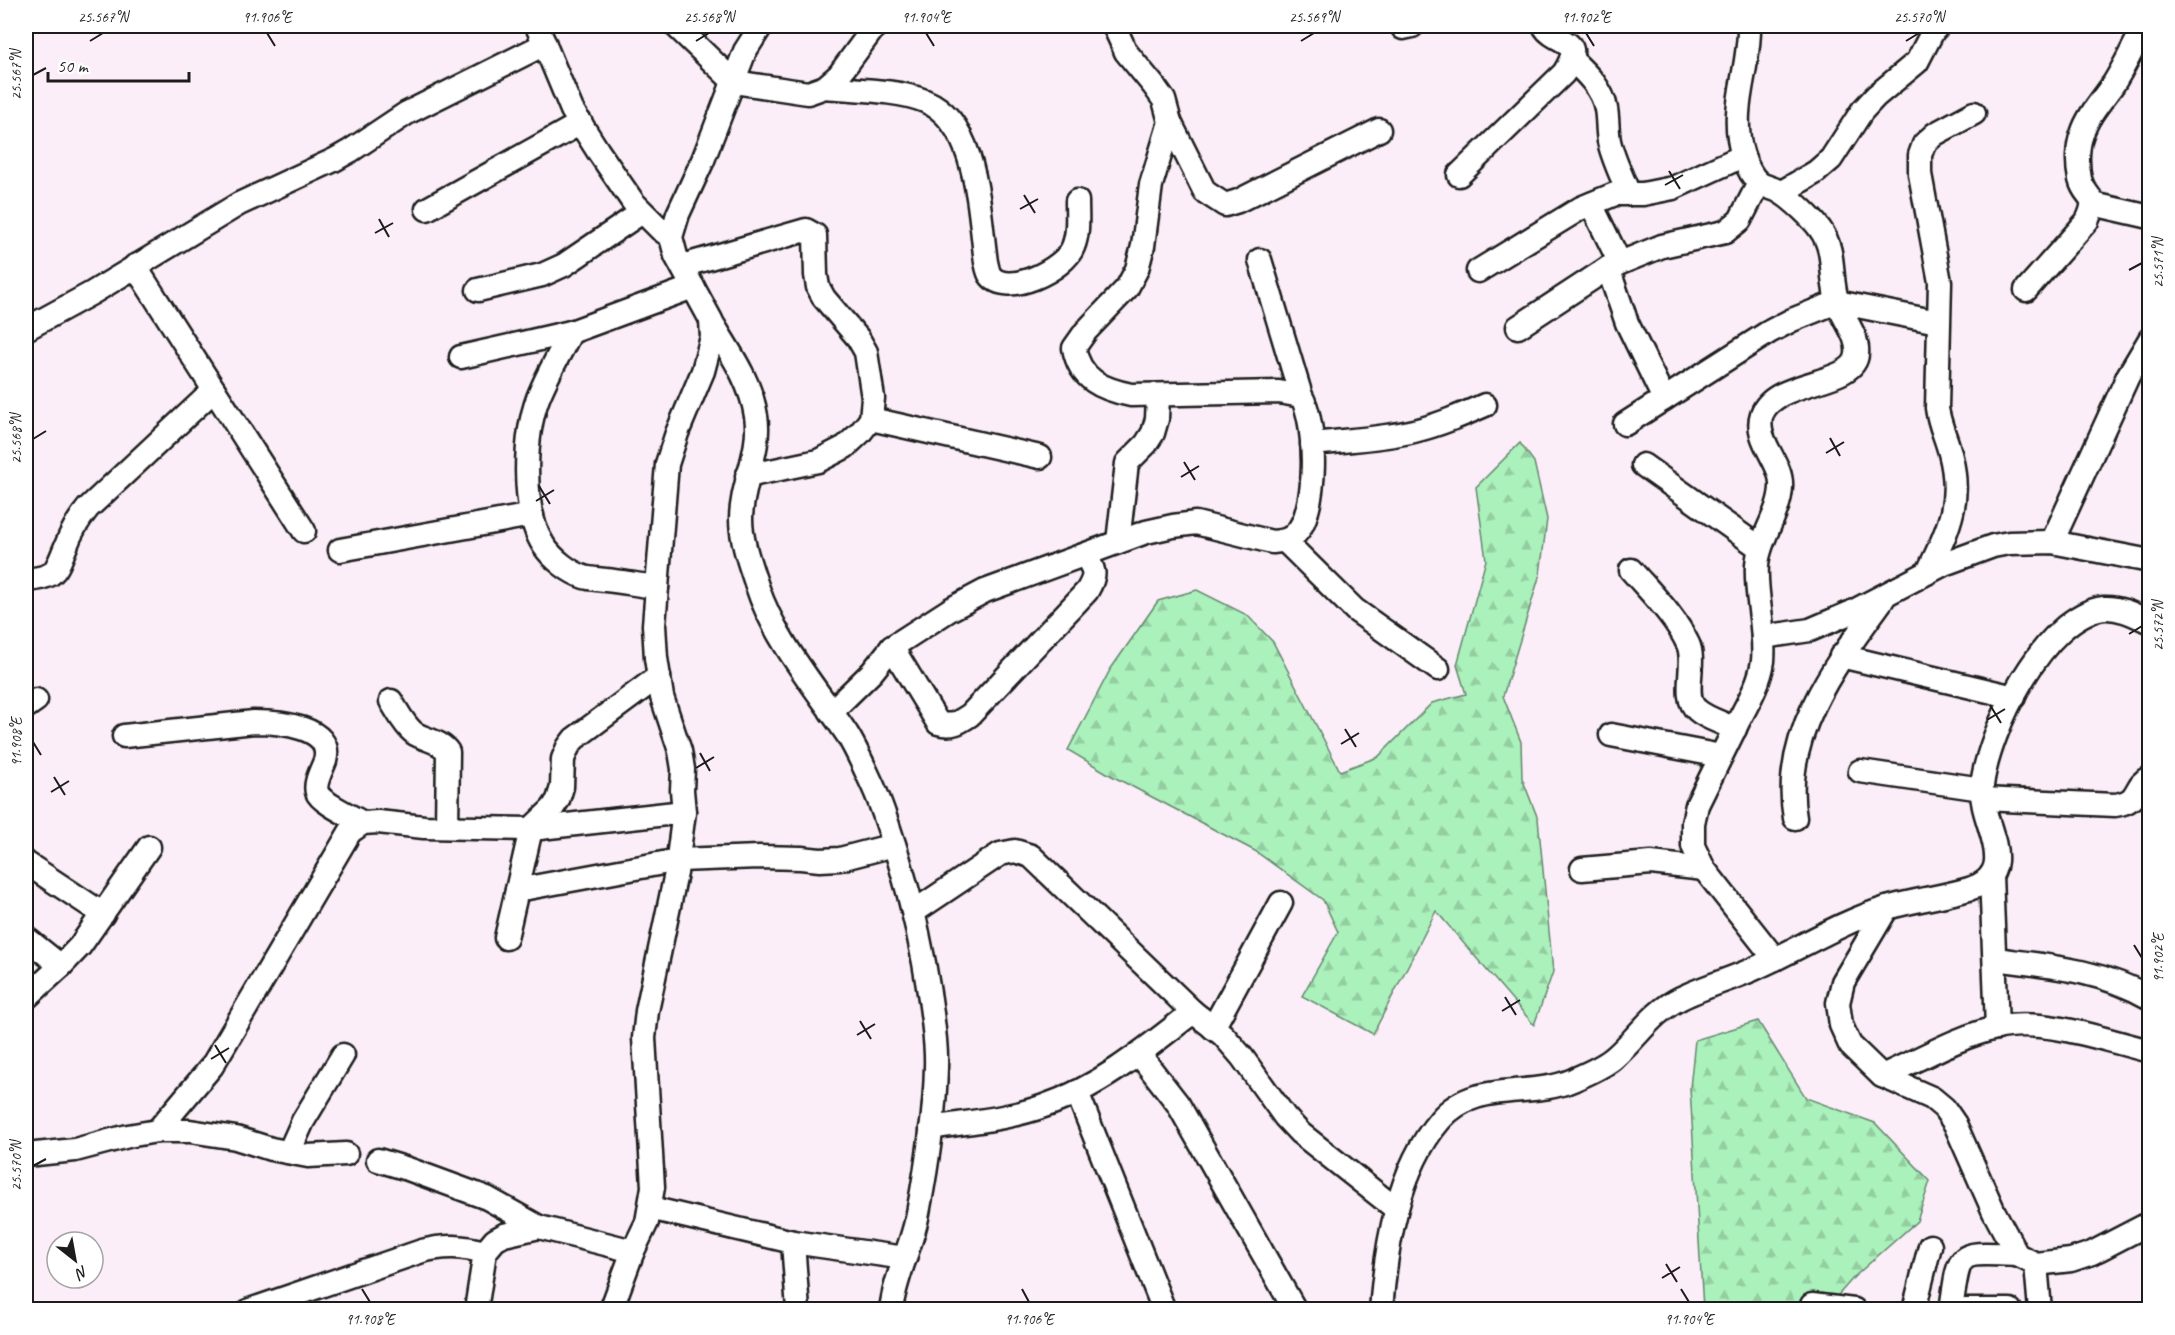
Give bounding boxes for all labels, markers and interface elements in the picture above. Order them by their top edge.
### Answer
text: 25.567°N [78,8,131,27]
text: 91.906°E [243,8,294,27]
text: 25.568°N [684,8,737,27]
text: 91.904°E [902,8,953,27]
text: 25.569°N [1289,8,1342,27]
text: 91.902°E [1562,8,1613,27]
text: 25.570°N [1894,8,1947,27]
scale bar [48,45,189,83]
text: 25.567°N [7,47,26,100]
text: 50 m [57,55,90,77]
text: 25.571°N [2149,235,2168,288]
text: 25.568°N [7,411,26,464]
text: 25.572°N [2149,598,2168,651]
text: 91.908°E [7,715,26,766]
text: 91.902°E [2149,931,2168,982]
text: 25.570°N [7,1138,26,1191]
north arrow [45,1230,105,1290]
text: N [70,1261,92,1285]
text: 91.908°E [346,1310,397,1329]
text: 91.906°E [1005,1310,1056,1329]
text: 91.904°E [1665,1310,1716,1329]

